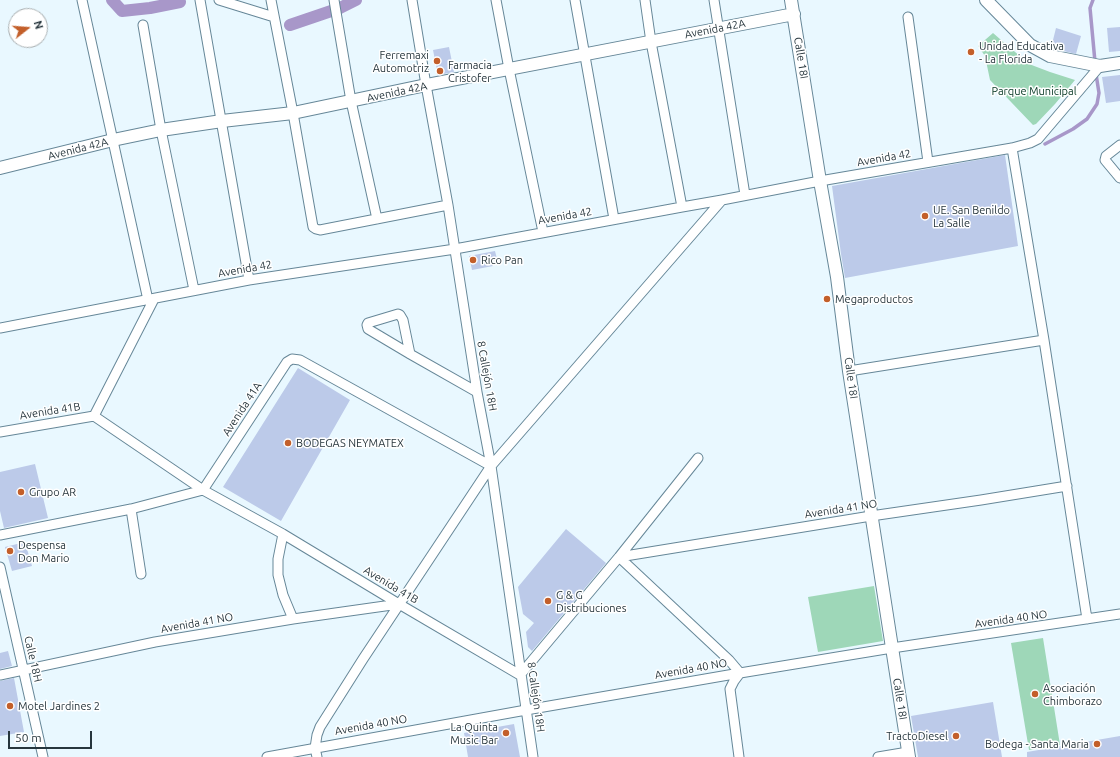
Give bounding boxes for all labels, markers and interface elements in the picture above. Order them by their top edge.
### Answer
north arrow [8,8,48,48]
street label: Avenida 42A [684,17,746,41]
text: N [32,19,45,30]
street label: Calle 18I [791,36,811,80]
place label: Unidad Educativa - La Florida [979,39,1064,65]
marker: Unidad Educativa - La Florida [966,47,976,57]
place label: Ferremaxi Automotriz [373,48,429,74]
marker: Ferremaxi Automotriz [432,56,442,66]
place label: Farmacia Cristofer [448,58,492,84]
marker: Farmacia Cristofer [435,66,445,76]
street label: Avenida 42A [366,79,428,105]
park label: Parque Municipal [991,84,1077,98]
street label: Avenida 42A [47,135,109,163]
street label: Avenida 42 [856,147,912,169]
place label: UE. San Benildo La Salle [933,203,1010,229]
street label: Avenida 42 [537,205,593,227]
marker: UE. San Benildo La Salle [920,211,930,221]
place label: Rico Pan [481,253,523,267]
marker: Rico Pan [468,255,478,265]
street label: Avenida 42 [217,258,273,280]
place label: Megaproductos [835,292,913,306]
marker: Megaproductos [822,294,832,304]
street label: 8 Callejón 18H [474,340,500,412]
street label: Calle 18I [842,356,860,400]
street label: Avenida 41A [220,380,264,438]
street label: Avenida 41B [19,400,81,422]
place label: BODEGAS NEYMATEX [296,436,404,450]
marker: BODEGAS NEYMATEX [283,438,293,448]
place label: Grupo AR [29,485,76,499]
marker: Grupo AR [16,487,26,497]
street label: Avenida 41 NO [804,497,878,521]
place label: Despensa Don Mario [18,538,69,564]
marker: Despensa Don Mario [5,546,15,556]
street label: Avenida 41B [361,564,421,606]
place label: G & G Distribuciones [556,588,626,614]
marker: G & G Distribuciones [543,596,553,606]
street label: Avenida 40 NO [974,607,1048,631]
street label: Avenida 41 NO [160,610,234,636]
street label: Calle 18H [21,635,45,683]
street label: Avenida 40 NO [654,656,728,682]
street label: 8 Callejón 18H [525,661,547,733]
street label: Calle 18I [890,677,910,721]
place label: Asociación Chimborazo [1043,681,1102,707]
marker: Asociación Chimborazo [1030,689,1040,699]
place label: Motel Jardines 2 [18,699,100,713]
marker: Motel Jardines 2 [5,701,15,711]
street label: Avenida 40 NO [334,712,408,738]
place label: La Quinta Music Bar [450,720,498,746]
scale bar [10,723,94,749]
marker: La Quinta Music Bar [501,728,511,738]
place label: TractoDiesel [886,729,948,743]
text: 50 m [15,731,42,744]
marker: TractoDiesel [951,731,961,741]
place label: Bodega - Santa Maria [985,737,1089,751]
marker: Bodega - Santa Maria [1092,739,1102,749]

